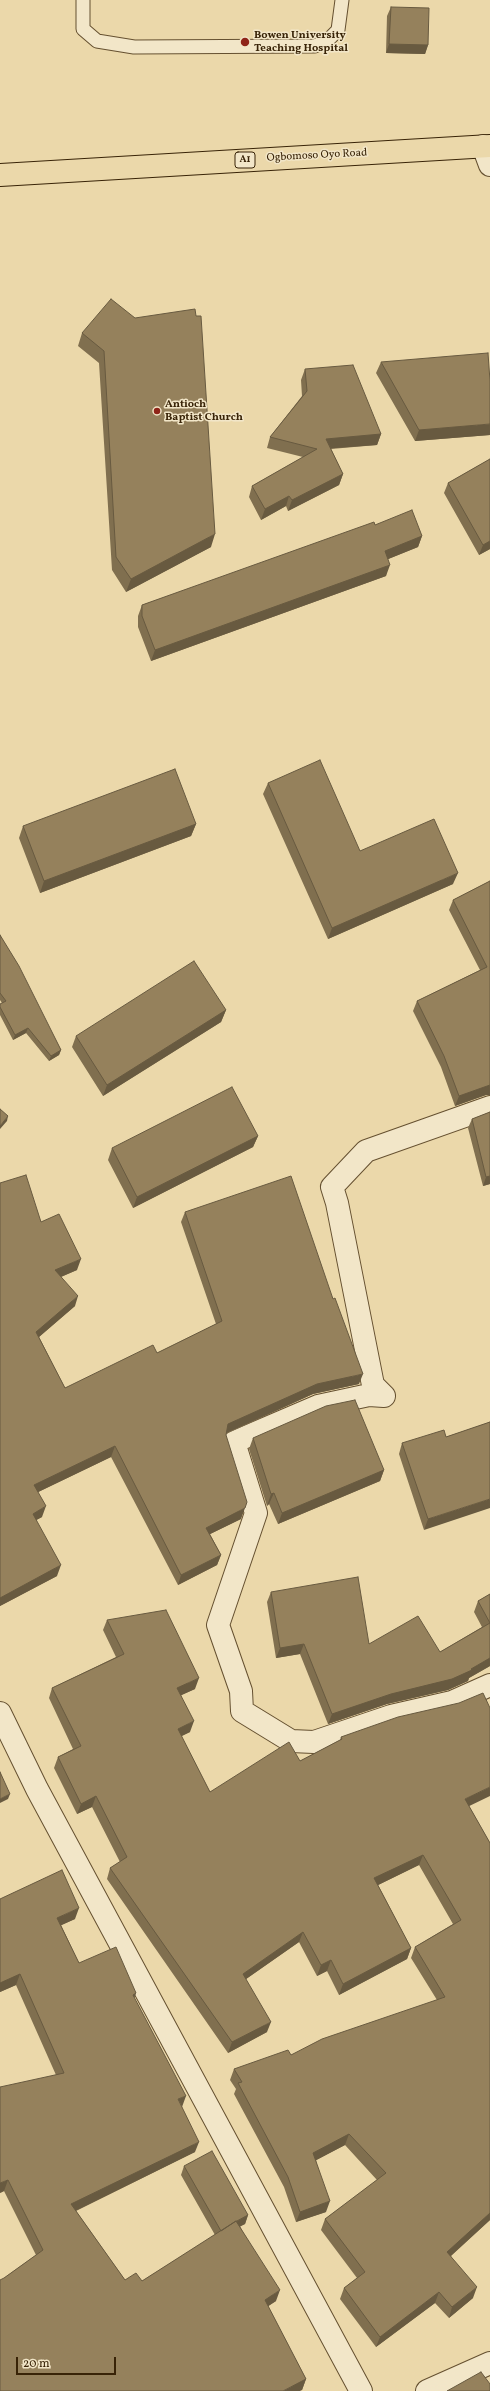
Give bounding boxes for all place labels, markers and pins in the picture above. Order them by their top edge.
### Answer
place label: Bowen University Teaching Hospital [254,29,348,55]
marker: Bowen University Teaching Hospital [239,36,251,48]
place label: Antioch Baptist Church [165,398,243,424]
marker: Antioch Baptist Church [152,406,162,416]

